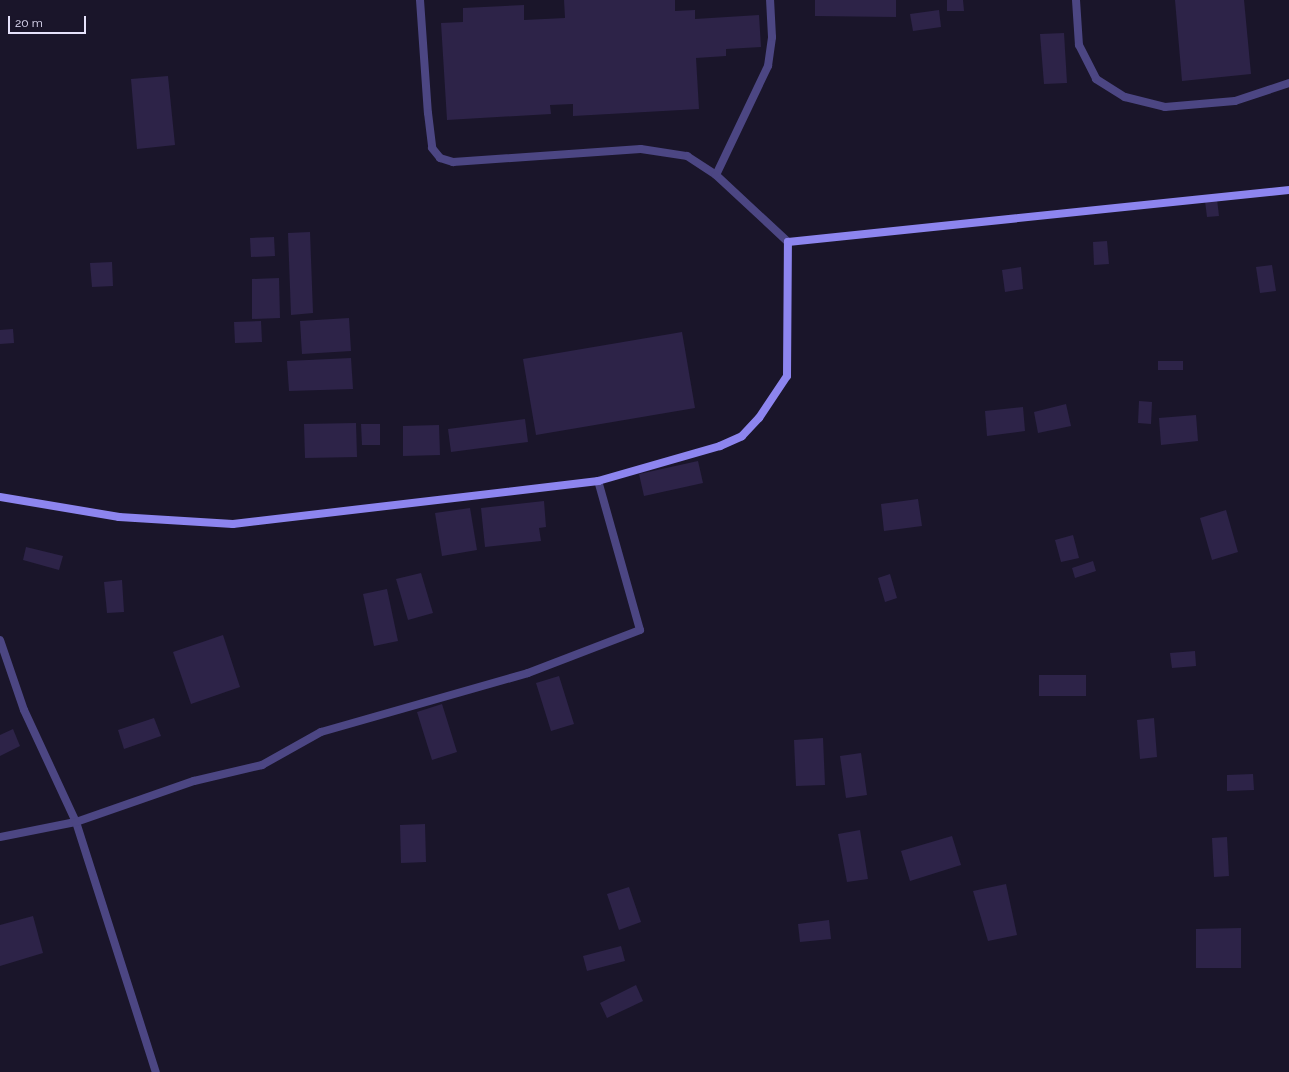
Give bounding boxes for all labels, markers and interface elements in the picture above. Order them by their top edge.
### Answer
scale bar [10,8,88,34]
text: 20 m [15,16,43,30]

